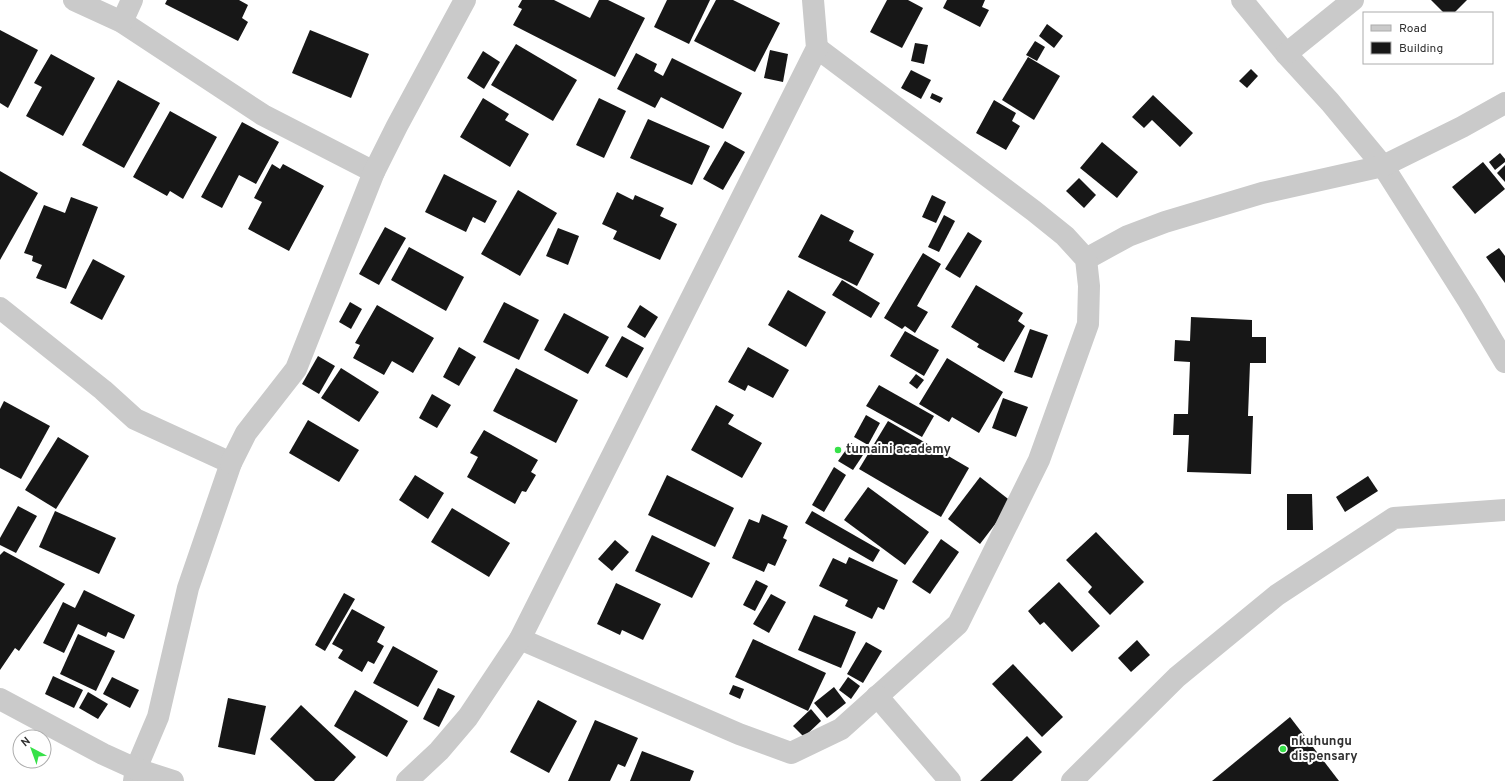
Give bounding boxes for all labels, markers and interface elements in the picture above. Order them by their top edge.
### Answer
legend [1363,12,1493,64]
text: Road [1399,21,1427,37]
text: Building [1399,41,1443,57]
place label: tumaini academy [846,442,952,458]
marker: tumaini academy [833,445,843,455]
north arrow [12,729,52,769]
text: N [19,734,34,750]
place label: nkuhungu dispensary [1291,734,1358,765]
marker: nkuhungu dispensary [1278,744,1288,754]

